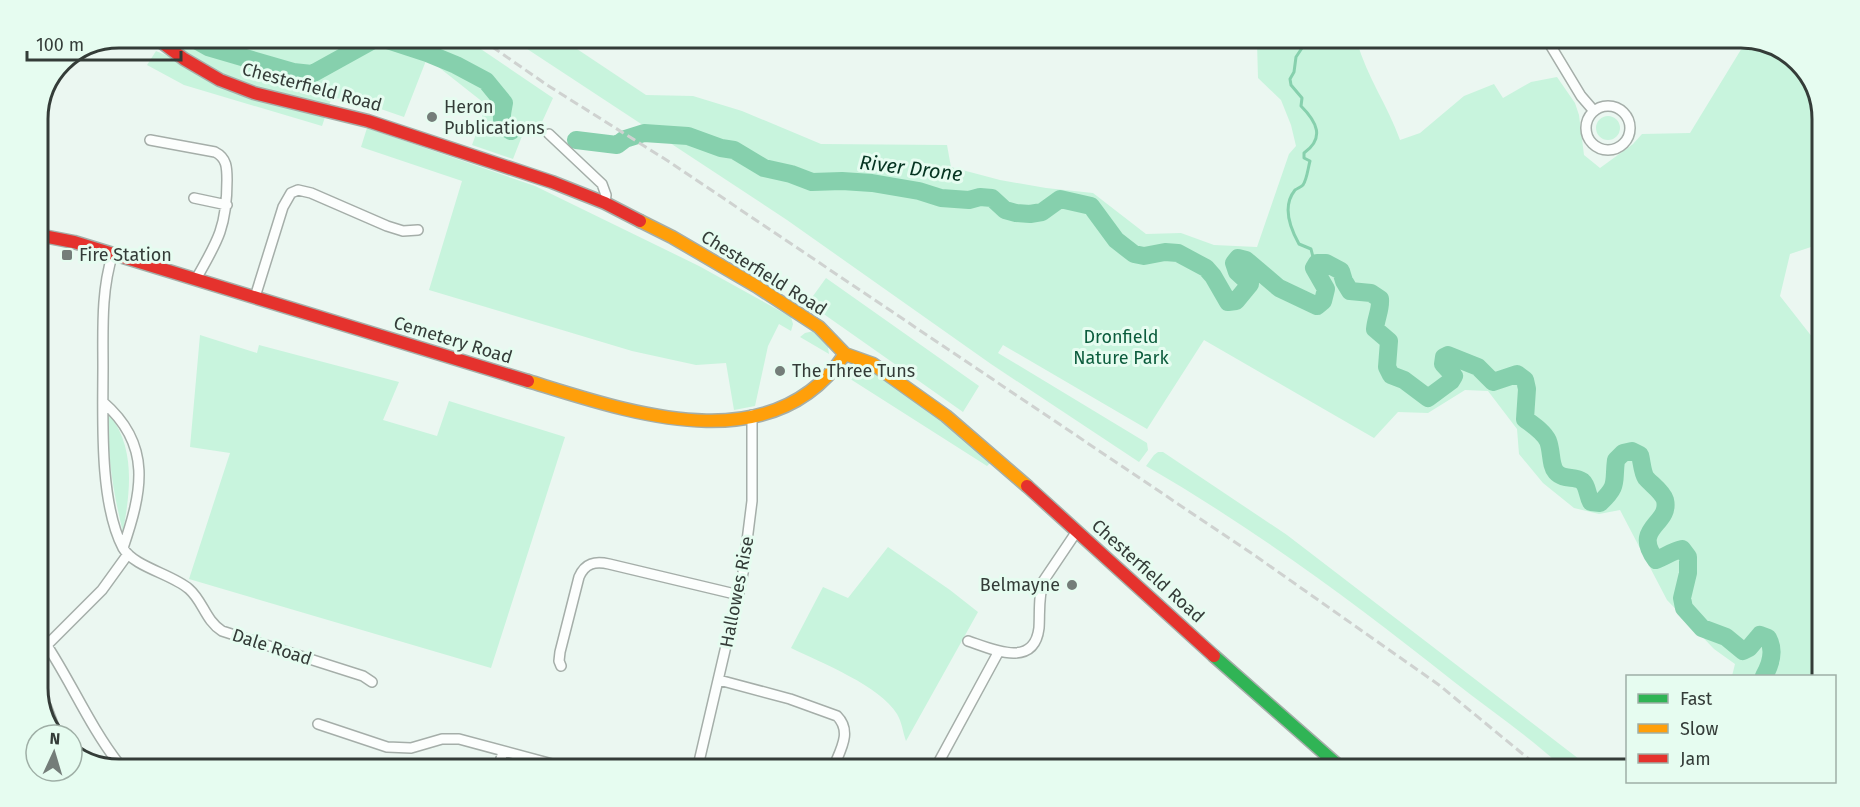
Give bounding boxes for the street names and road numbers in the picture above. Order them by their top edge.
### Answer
street label: Chesterfield Road [240,58,384,116]
street label: Chesterfield Road [697,226,831,320]
street label: Cemetery Road [391,312,515,368]
street label: Chesterfield Road [1087,515,1209,627]
street label: Hallowes Rise [715,534,759,650]
street label: Dale Road [229,624,315,670]

